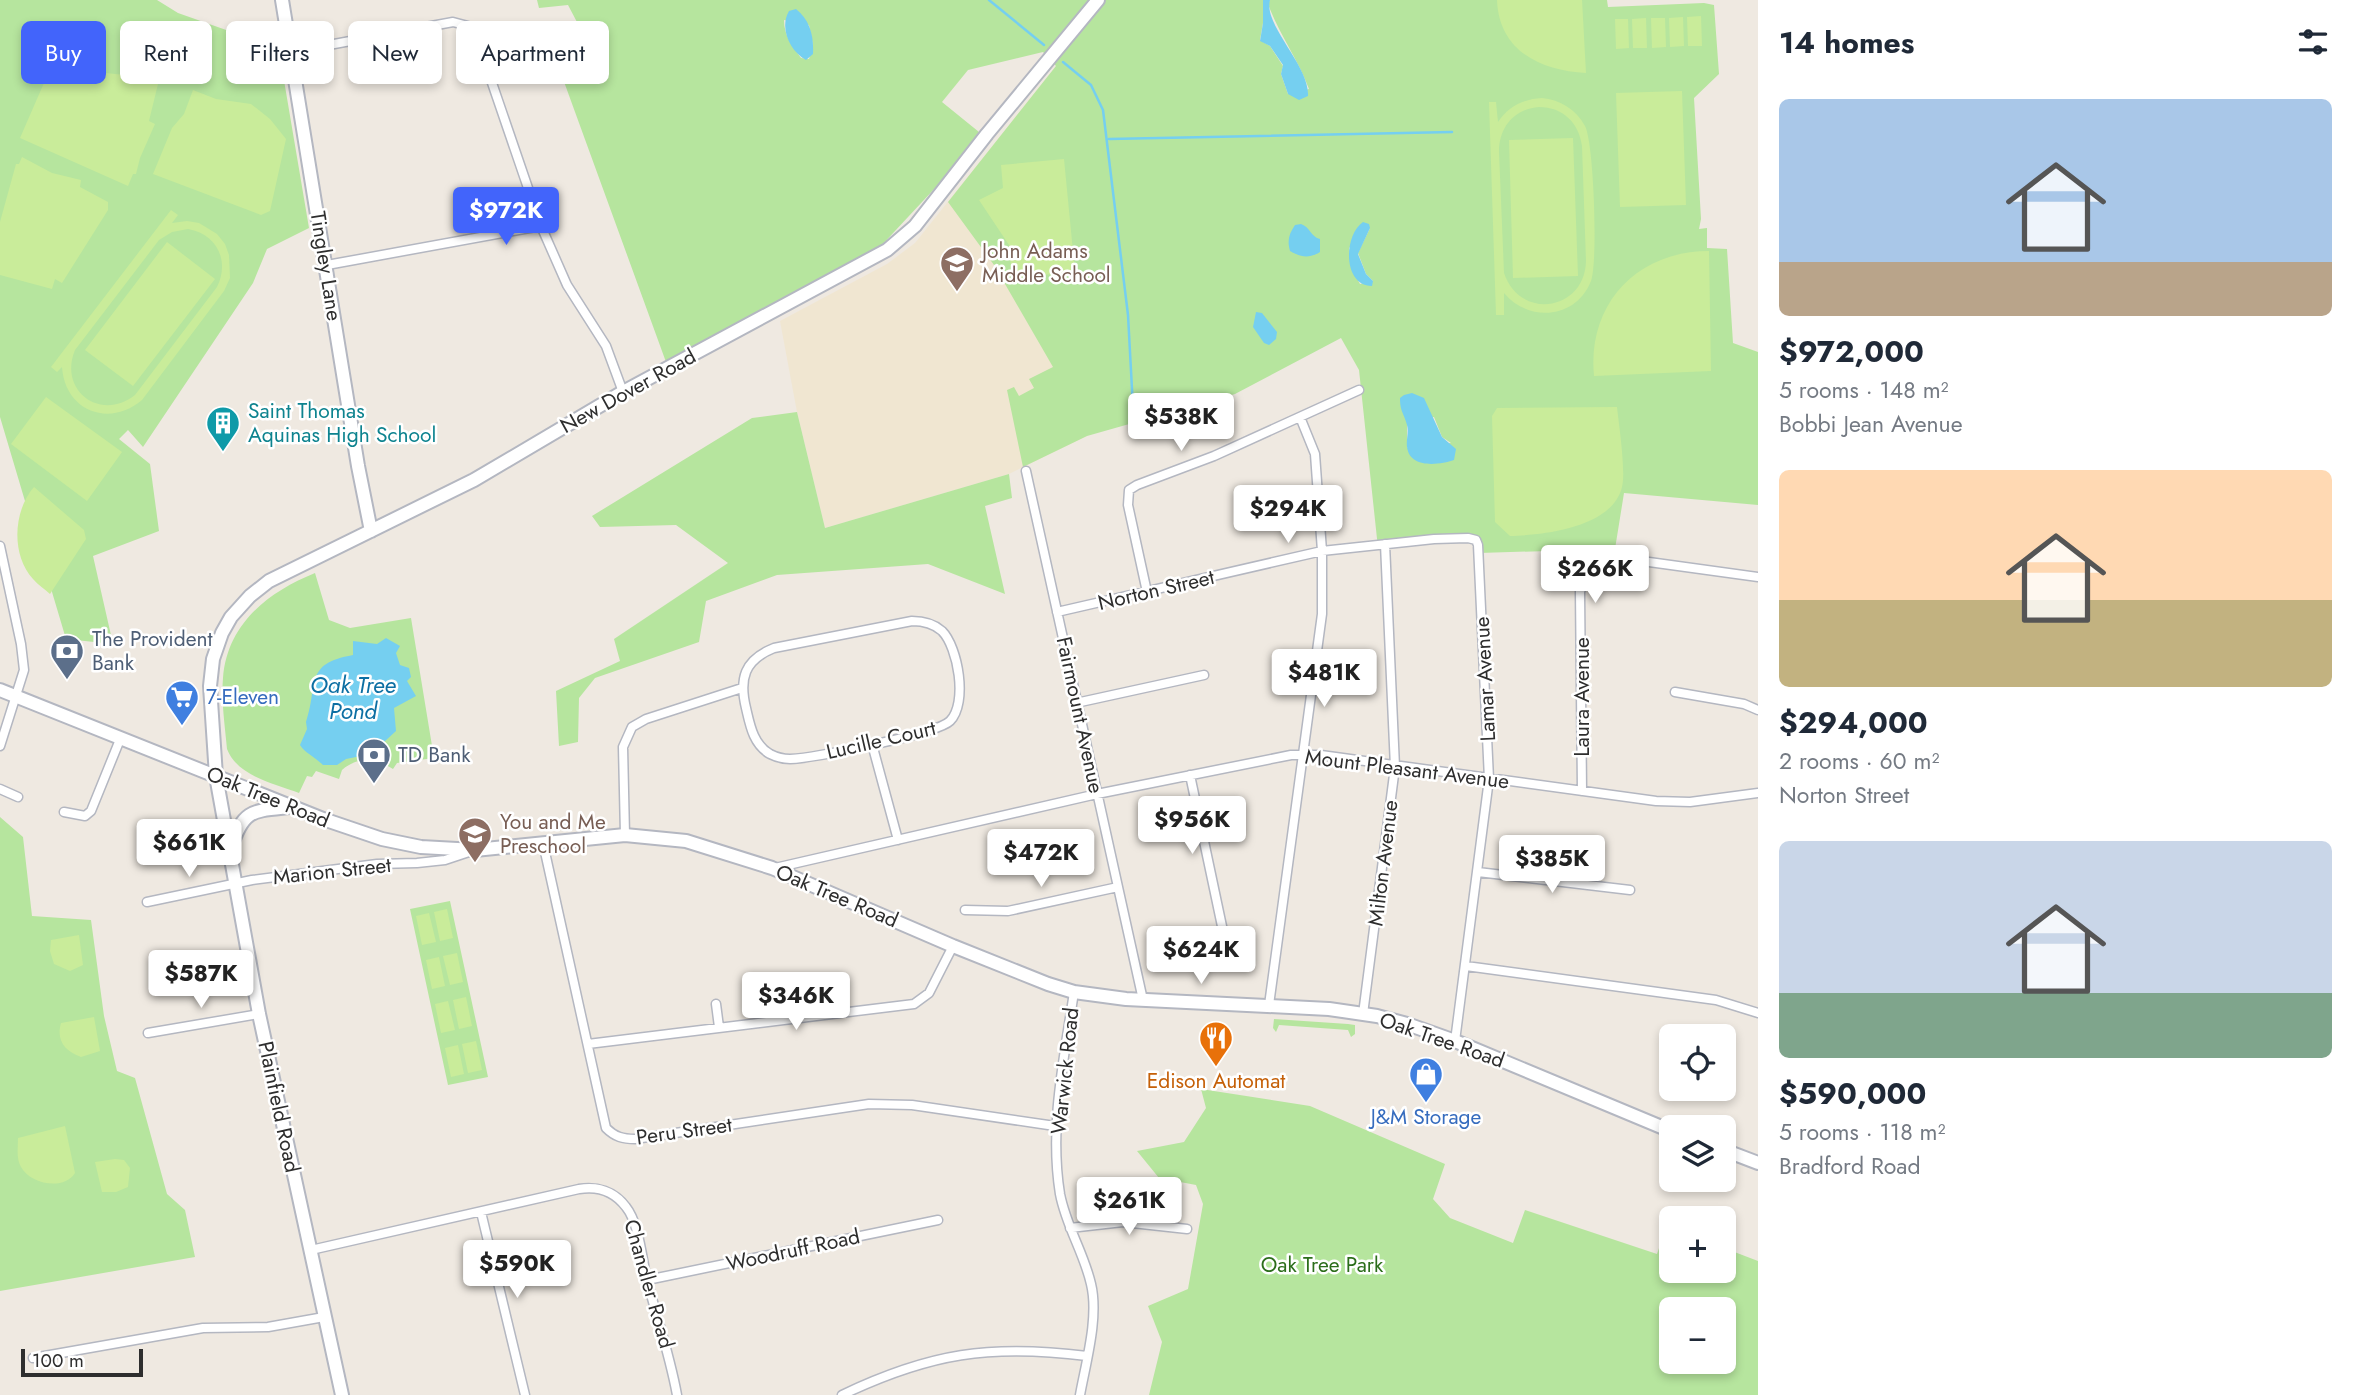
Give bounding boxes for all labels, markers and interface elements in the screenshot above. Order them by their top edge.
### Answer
chip: Buy [21,21,106,84]
chip: Rent [120,21,212,84]
chip: Filters [226,21,334,84]
chip: New [348,21,442,84]
chip: Apartment [456,21,609,84]
text: 14 homes [1779,21,1914,64]
icon: filters [2294,23,2332,61]
icon: home [1993,144,2119,270]
pin: $972K [457,188,555,247]
text: $972K [469,193,543,227]
street label: Tingley Lane [303,209,349,323]
place label: John Adams Middle School [979,236,1111,290]
school or university icon: John Adams Middle School [938,244,976,293]
text: $972,000 [1779,330,1924,373]
street label: New Dover Road [555,341,701,441]
text: 5 rooms · 148 m² [1779,373,1949,407]
pin: $538K [1132,393,1230,453]
place label: Saint Thomas Aquinas High School [248,396,436,450]
text: $538K [1144,399,1218,433]
building icon: Saint Thomas Aquinas High School [204,404,242,453]
text: Bobbi Jean Avenue [1779,407,1963,441]
pin: $294K [1239,486,1337,545]
text: $294K [1250,491,1326,525]
icon: home [1993,515,2119,641]
pin: $266K [1546,546,1644,605]
text: $266K [1557,551,1633,585]
street label: Norton Street [1095,562,1217,618]
street label: Lamar Avenue [1467,616,1503,742]
place label: The Provident Bank [92,624,213,678]
bank icon: The Provident Bank [48,632,86,681]
street label: Fairmount Avenue [1049,634,1111,796]
street label: Laura Avenue [1567,637,1597,757]
pin: $481K [1275,650,1373,709]
text: $481K [1288,655,1360,689]
water label: Oak Tree Pond [310,668,396,728]
supermarket icon: 7-Eleven [163,678,201,727]
place label: 7-Eleven [206,682,279,712]
text: $294,000 [1779,701,1928,744]
street label: Lucille Court [823,713,939,767]
bank icon: TD Bank [355,736,393,785]
place label: TD Bank [398,740,471,770]
street label: Mount Pleasant Avenue [1303,742,1511,796]
text: 2 rooms · 60 m² [1779,744,1939,778]
street label: Oak Tree Road [202,759,334,835]
text: Norton Street [1779,778,1909,812]
pin: $956K [1143,796,1241,856]
street label: Milton Avenue [1360,798,1406,928]
text: $956K [1154,802,1230,836]
place label: You and Me Preschool [500,807,606,861]
school or university icon: You and Me Preschool [456,815,494,864]
pin: $661K [140,820,238,879]
text: $661K [153,825,225,859]
pin: $472K [992,830,1090,889]
text: $472K [1003,835,1079,869]
pin: $385K [1503,836,1601,895]
text: $385K [1515,841,1589,875]
street label: Marion Street [271,850,393,892]
street label: Oak Tree Road [771,857,903,935]
icon: home [1993,886,2119,1012]
pin: $624K [1152,926,1250,986]
text: $624K [1163,932,1239,966]
pin: $587K [152,950,250,1010]
text: $587K [164,956,238,990]
pin: $346K [747,972,845,1032]
text: $346K [758,978,834,1012]
street label: Oak Tree Road [1375,1005,1509,1075]
street label: Warwick Road [1043,1006,1087,1136]
restaurant icon: Edison Automat [1197,1019,1235,1068]
map controls [1659,1024,1736,1374]
button: locate [1659,1024,1736,1101]
street label: Plainfield Road [250,1039,308,1175]
shop icon: J&M Storage [1407,1055,1445,1104]
place label: Edison Automat [1147,1066,1285,1096]
text: $590,000 [1779,1072,1926,1115]
place label: J&M Storage [1368,1102,1481,1132]
street label: Peru Street [634,1109,734,1153]
button: layers [1659,1115,1736,1192]
text: 5 rooms · 118 m² [1779,1115,1946,1149]
text: Bradford Road [1779,1149,1921,1183]
pin: $261K [1080,1178,1178,1237]
text: $261K [1093,1183,1165,1217]
button: + [1659,1206,1736,1283]
street label: Chandler Road [616,1216,682,1352]
street label: Woodruff Road [723,1221,863,1279]
pin: $590K [468,1240,566,1300]
text: $590K [479,1246,555,1280]
park label: Oak Tree Park [1261,1250,1384,1280]
button: − [1659,1297,1736,1374]
scale bar [21,1346,144,1378]
text: 100 m [32,1347,84,1374]

